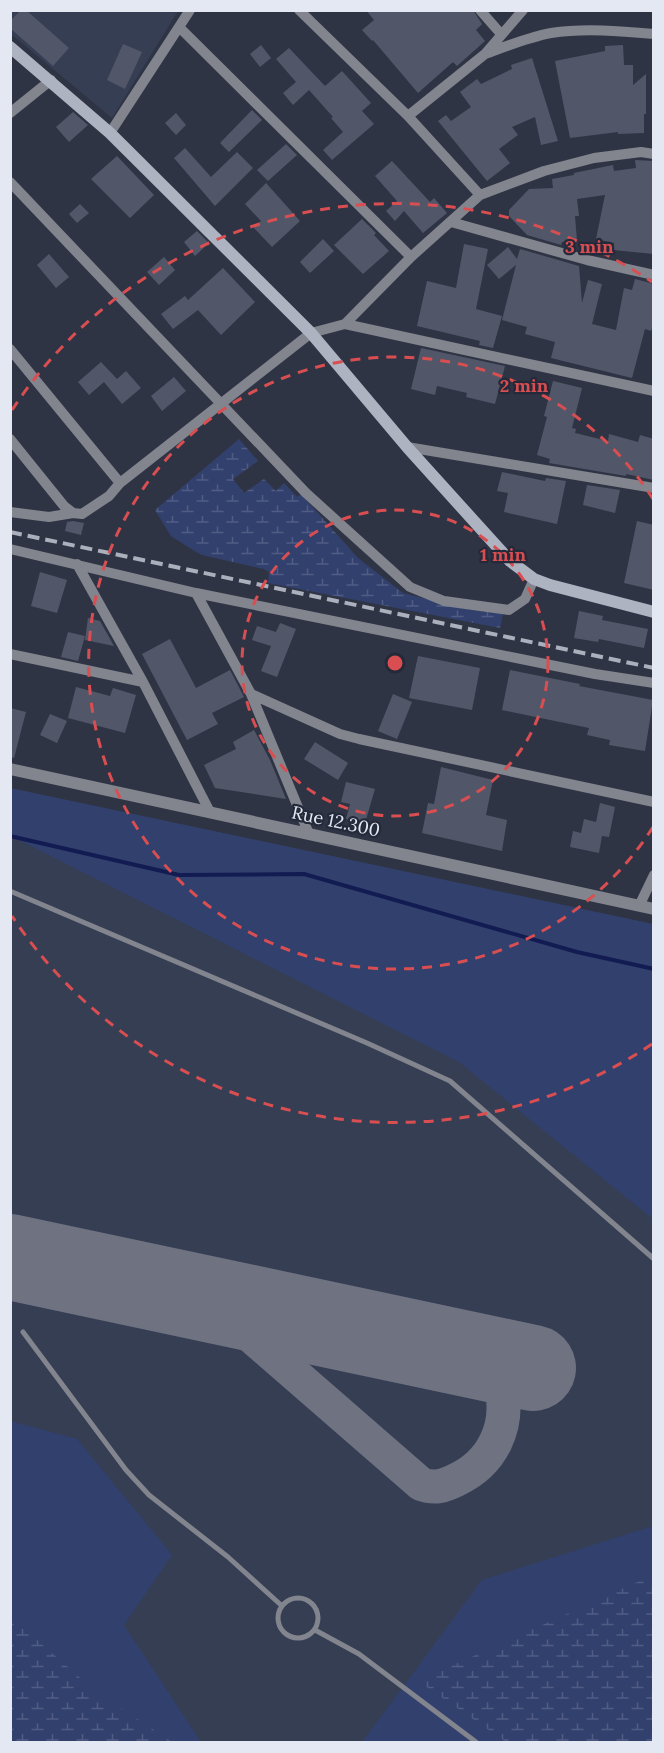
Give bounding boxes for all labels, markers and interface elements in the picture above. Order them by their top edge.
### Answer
text: 3 min [565,235,614,258]
text: 2 min [500,374,549,397]
text: 1 min [480,543,526,566]
centre of rings [385,653,405,673]
street label: Rue 12.300 [290,800,382,842]

